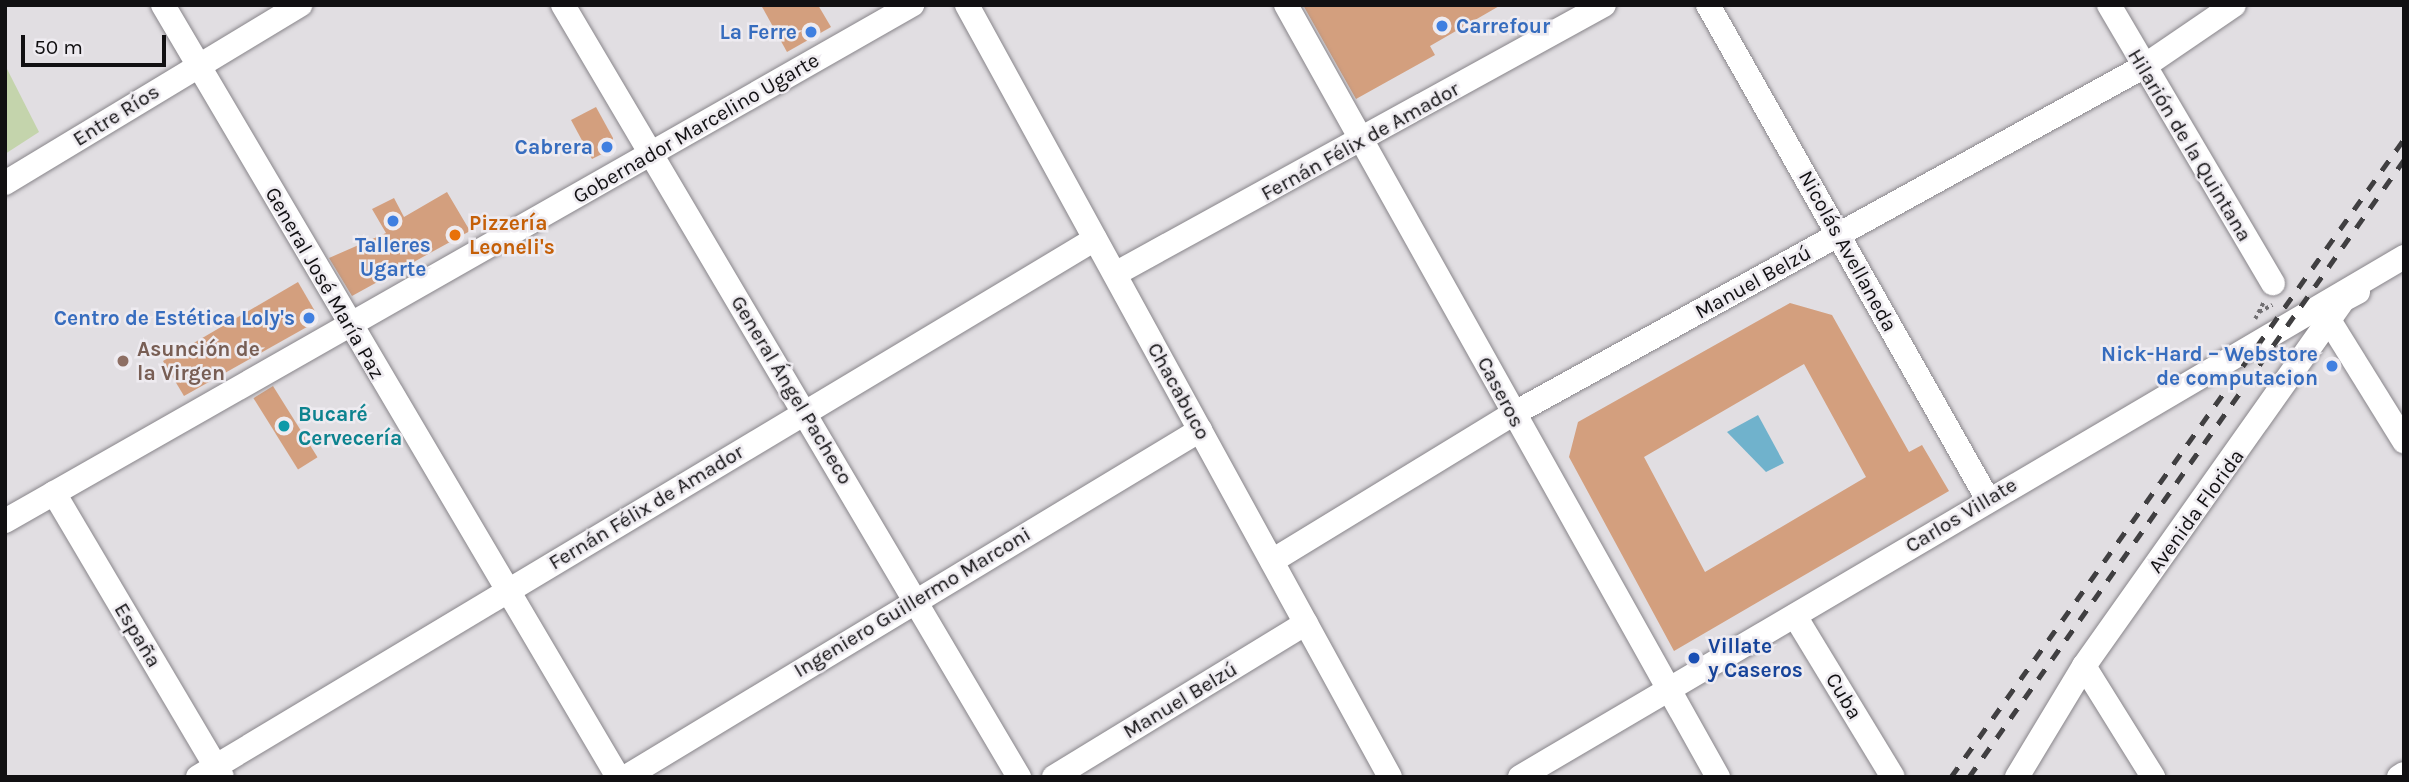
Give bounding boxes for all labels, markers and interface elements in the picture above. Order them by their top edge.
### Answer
place label: Carrefour [1456,13,1550,39]
marker: Carrefour [1434,18,1450,34]
place label: La Ferre [719,19,797,45]
scale bar [24,21,170,65]
marker: La Ferre [803,24,819,40]
text: 50 m [34,35,83,59]
street label: Hilarión de la Quintana [2122,44,2258,246]
street label: Gobernador Marcelino Ugarte [569,47,823,209]
street label: Fernán Félix de Amador [1256,76,1464,206]
street label: Entre Ríos [68,79,164,151]
place label: Cabrera [515,134,593,160]
marker: Cabrera [599,139,615,155]
street label: Nicolás Avellaneda [1793,166,1903,336]
street label: General José María Paz [260,183,390,383]
place label: Pizzería Leoneli's [469,210,555,260]
marker: Talleres Ugarte [385,213,401,229]
marker: Pizzería Leoneli's [447,227,463,243]
place label: Talleres Ugarte [355,232,431,282]
street label: Manuel Belzú [1691,240,1815,324]
street label: General Ángel Pacheco [726,291,858,489]
place label: Centro de Estética Loly's [54,305,295,331]
marker: Centro de Estética Loly's [301,310,317,326]
place label: Asunción de la Virgen [137,336,260,386]
street label: Chacabuco [1142,338,1216,444]
place label: Nick-Hard – Webstore de computacion [2101,341,2318,391]
street label: Caseros [1472,352,1530,432]
marker: Asunción de la Virgen [115,353,131,369]
marker: Nick-Hard – Webstore de computacion [2324,358,2340,374]
place label: Bucaré Cervecería [298,401,402,451]
marker: Bucaré Cervecería [276,418,292,434]
street label: Fernán Félix de Amador [544,439,748,575]
street label: Avenida Florida [2143,444,2249,578]
street label: Carlos Villate [1901,472,2021,558]
street label: Ingeniero Guillermo Marconi [789,521,1035,683]
street label: España [109,598,167,672]
place label: Villate y Caseros [1708,633,1803,683]
marker: Villate y Caseros [1686,650,1702,666]
street label: Manuel Belzú [1118,656,1242,744]
street label: Cuba [1820,668,1868,724]

